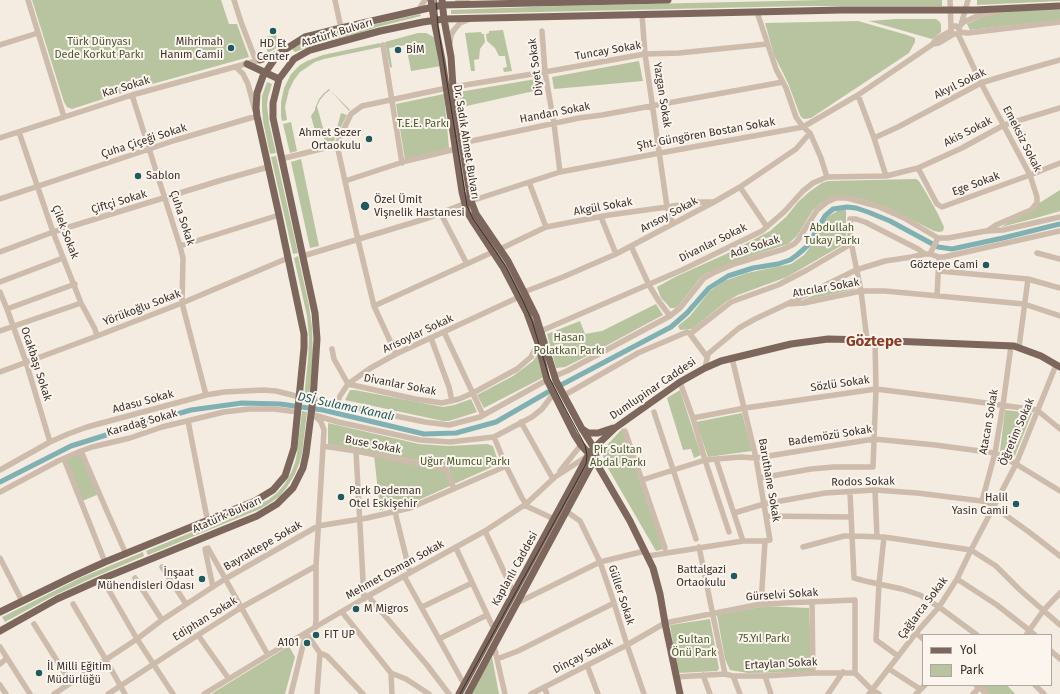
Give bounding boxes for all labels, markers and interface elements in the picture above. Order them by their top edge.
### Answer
street label: Atatürk Bulvarı [300,16,374,50]
marker: HD Et Center [268,26,278,36]
park label: Türk Dünyası Dede Korkut Parkı [54,35,144,61]
place label: Mihrimah Hanım Camii [160,35,223,61]
place label: HD Et Center [257,37,289,63]
street label: Diyet Sokak [526,37,546,97]
street label: Tuncay Sokak [574,39,642,63]
marker: Mihrimah Hanım Camii [226,43,236,53]
place label: BİM [406,43,424,57]
marker: BİM [393,45,403,55]
street label: Yazgan Sokak [650,61,674,129]
street label: Akyıl Sokak [932,66,988,102]
street label: Kar Sokak [101,74,151,100]
street label: Dr. Sadık Ahmet Bulvarı [450,84,482,200]
street label: Handan Sokak [519,100,591,126]
street label: Emeksiz Sokak [1000,104,1044,174]
street label: Akis Sokak [942,114,994,150]
street label: Şht. Güngören Bostan Sokak [636,115,776,153]
park label: T.E.E. Parkı [397,117,449,131]
street label: Çuha Çiçeği Sokak [100,121,188,161]
place label: Ahmet Sezer Ortaokulu [299,126,361,152]
marker: Ahmet Sezer Ortaokulu [364,134,374,144]
place label: Sablon [146,169,181,183]
street label: Ege Sokak [950,169,1002,199]
marker: Sablon [133,171,143,181]
street label: Çiftçi Sokak [90,187,148,217]
street label: Çuha Sokak [167,189,197,247]
place label: Özel Ümit Vişnelik Hastanesi [374,193,465,219]
street label: Arısoy Sokak [638,194,700,236]
street label: Akgül Sokak [573,195,633,219]
marker: Özel Ümit Vişnelik Hastanesi [359,200,371,212]
street label: Çilek Sokak [49,203,81,261]
street label: Divanlar Sokak [677,221,749,265]
park label: Abdullah Tukay Parkı [804,221,860,247]
street label: Ada Sokak [729,233,781,261]
place label: Göztepe Cami [910,258,978,272]
marker: Göztepe Cami [981,260,991,270]
street label: Atıcılar Sokak [792,276,860,300]
street label: Yörükoğlu Sokak [101,287,183,329]
street label: Arısoylar Sokak [381,312,455,356]
street label: Ocakbaşı Sokak [18,325,54,403]
park label: Hasan Polatkan Parkı [533,331,605,357]
district label: Göztepe [846,333,902,351]
street label: Dumlupinar Caddesi [607,355,699,423]
street label: Divanlar Sokak [363,371,437,399]
street label: Sözlü Sokak [810,373,870,395]
street label: Adasu Sokak [111,388,175,416]
street label: Atacan Sokak [977,388,1001,456]
water label: DSİ Sulama Kanalı [296,390,396,424]
street label: Öğretim Sokak [997,396,1037,468]
street label: Karadağ Sokak [105,407,179,439]
street label: Bademözü Sokak [787,423,873,449]
street label: Buse Sokak [344,433,402,457]
street label: Baruthane Sokak [755,437,783,523]
park label: Pir Sultan Abdal Parkı [590,443,646,469]
park label: Uğur Mumcu Parkı [420,455,510,469]
street label: Rodos Sokak [831,475,895,489]
place label: Park Dedeman Otel Eskişehir [349,484,421,510]
place label: Halil Yasin Camii [952,491,1008,517]
marker: Park Dedeman Otel Eskişehir [336,492,346,502]
street label: Atatürk Bulvarı [190,494,264,536]
marker: Halil Yasin Camii [1011,499,1021,509]
street label: Bayraktepe Sokak [222,518,304,574]
street label: Kaplanlı Caddesi [489,529,541,609]
street label: Mehmet Osman Sokak [344,537,446,603]
street label: Güller Sokak [605,563,637,627]
place label: Battalgazi Ortaokulu [676,563,726,589]
place label: İnşaat Mühendisleri Odası [98,566,194,592]
marker: Battalgazi Ortaokulu [729,571,739,581]
marker: İnşaat Mühendisleri Odası [197,574,207,584]
street label: Çağlarca Sokak [895,574,951,642]
street label: Gürselvi Sokak [745,586,819,604]
street label: Ediphan Sokak [170,594,240,644]
place label: M Migros [364,602,408,616]
marker: M Migros [351,604,361,614]
place label: FIT UP [324,628,355,642]
marker: FIT UP [311,630,321,640]
park label: 75.Yıl Parkı [738,632,790,646]
park label: Sultan Önü Park [671,633,717,659]
legend [922,634,1052,686]
street label: Dinçay Sokak [551,635,615,677]
place label: A101 [278,636,299,650]
marker: A101 [302,638,312,648]
text: Yol [960,643,976,657]
street label: Ertaylan Sokak [744,655,818,673]
place label: İl Milli Eğitim Müdürlüğü [47,660,111,686]
text: Park [960,663,984,677]
marker: İl Milli Eğitim Müdürlüğü [34,668,44,678]

